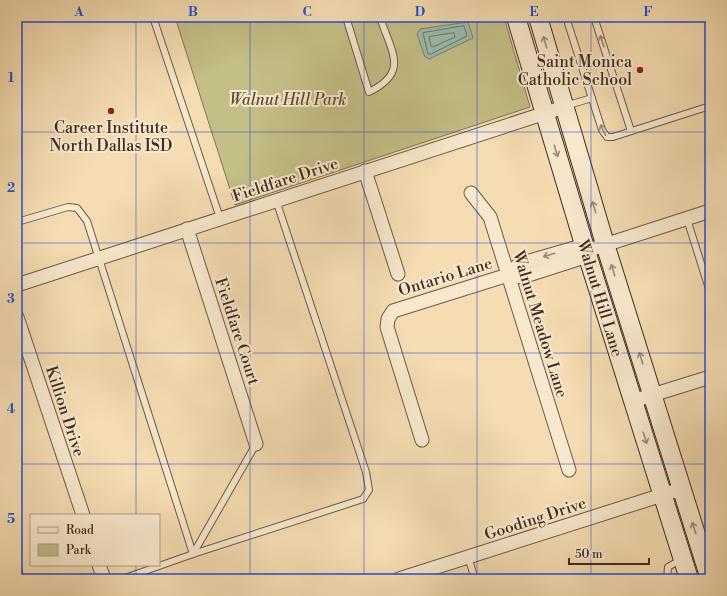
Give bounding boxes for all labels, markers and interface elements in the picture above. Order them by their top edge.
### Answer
text: A [73,4,84,20]
text: B [188,4,198,20]
text: C [302,4,312,20]
text: D [415,4,425,20]
text: E [529,4,539,20]
text: F [643,4,653,20]
one-way arrow [597,35,605,47]
one-way arrow [541,36,549,49]
place label: Saint Monica Catholic School [518,52,633,90]
marker: Saint Monica Catholic School [635,65,645,75]
text: 1 [8,70,15,86]
park label: Walnut Hill Park [229,90,347,110]
marker: Career Institute North Dallas ISD [106,106,116,116]
place label: Career Institute North Dallas ISD [50,118,172,156]
one-way arrow [599,124,606,136]
one-way arrow [553,144,560,157]
street label: Fieldfare Drive [230,153,341,207]
text: 2 [7,180,15,196]
one-way arrow [590,201,597,214]
street label: Walnut Hill Lane [572,237,627,359]
street label: Walnut Meadow Lane [508,247,572,400]
one-way arrow [543,252,556,259]
street label: Ontario Lane [396,253,495,301]
one-way arrow [609,264,616,277]
street label: Fieldfare Court [210,275,264,388]
text: 3 [7,291,15,307]
one-way arrow [637,352,644,365]
street label: Killion Drive [41,363,89,459]
text: 4 [7,401,16,417]
one-way arrow [641,432,649,444]
street label: Gooding Drive [482,493,589,545]
text: 5 [7,511,15,527]
legend [30,514,160,566]
one-way arrow [690,522,697,535]
text: Road [66,523,94,538]
scale bar [569,540,649,566]
text: Park [66,543,92,558]
text: 50 m [575,547,603,562]

